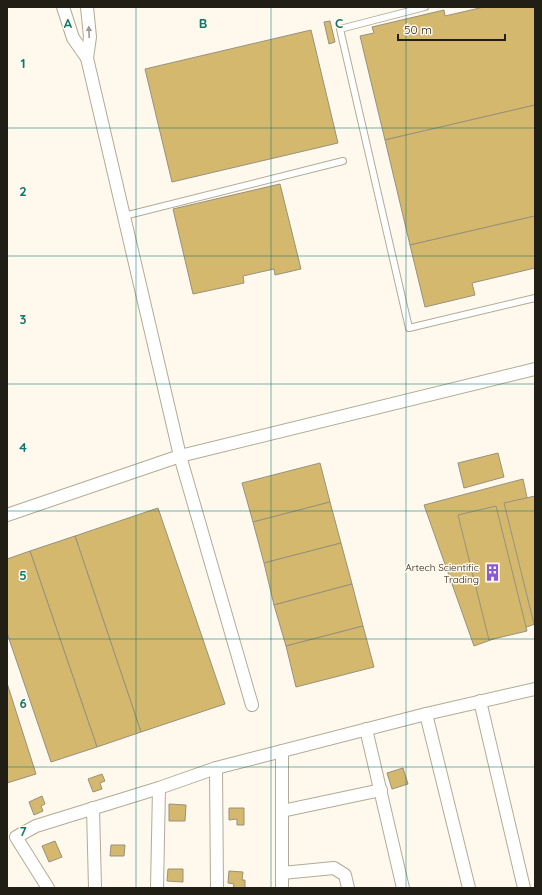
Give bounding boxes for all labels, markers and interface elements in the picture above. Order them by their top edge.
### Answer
text: A [64,15,73,31]
text: B [199,15,207,31]
text: C [335,15,343,31]
scale bar [398,16,505,42]
text: 50 m [404,22,432,37]
one-way arrow [86,25,92,38]
text: 1 [20,55,26,71]
text: 2 [19,183,27,199]
text: 3 [20,311,27,327]
text: 4 [19,439,27,455]
place label: Artech Scientific Trading [405,561,479,586]
building icon: Artech Scientific Trading [482,563,502,583]
text: 5 [19,567,27,583]
text: 6 [19,695,27,711]
text: 7 [19,823,27,839]

